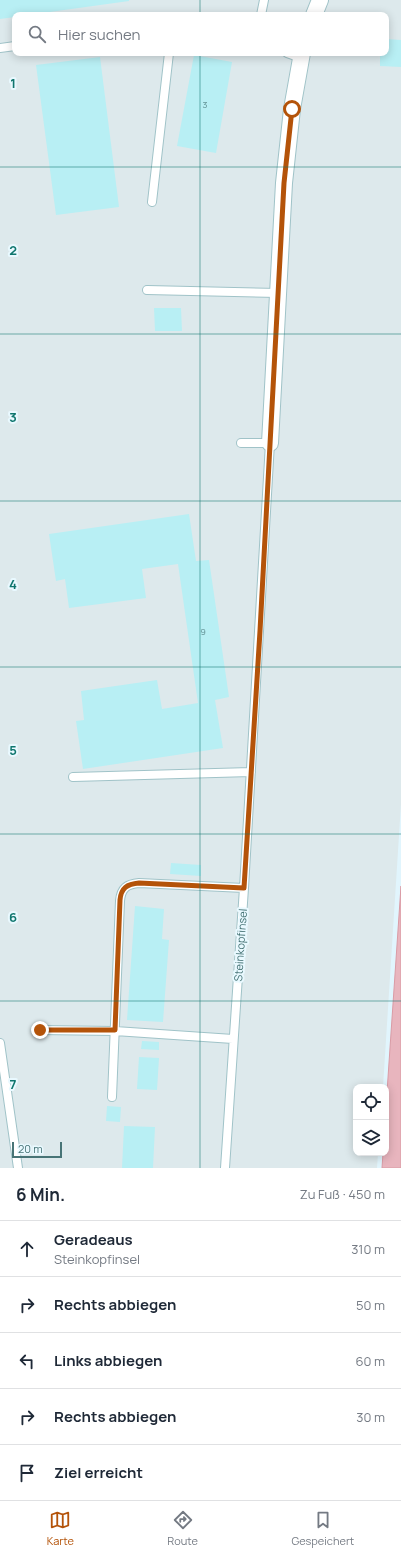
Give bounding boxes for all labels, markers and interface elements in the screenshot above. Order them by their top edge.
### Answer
search box [12,12,389,56]
icon: search [26,23,48,45]
text: Hier suchen [58,24,140,45]
text: 1 [10,74,16,92]
house number: 3 [203,98,208,111]
route start [283,100,301,118]
text: 2 [9,241,17,259]
text: 3 [9,408,17,426]
text: 4 [9,575,17,593]
house number: 9 [200,625,206,638]
text: 5 [9,741,17,759]
text: 6 [9,908,17,926]
street label: Steinkopfinsel [230,908,250,982]
route end [31,1021,49,1039]
text: 7 [10,1075,17,1093]
map controls [353,1084,389,1156]
button: locate [353,1084,389,1120]
button: layers [353,1120,389,1156]
scale bar [12,1140,62,1159]
text: 20 m [18,1141,43,1156]
text: 6 Min. [16,1183,65,1206]
text: Zu Fuß · 450 m [300,1185,385,1203]
text: Geradeaus [54,1229,133,1250]
icon: ahead [16,1238,38,1260]
text: 310 m [351,1240,385,1258]
text: Steinkopfinsel [54,1250,140,1268]
icon: right [16,1294,38,1316]
text: Rechts abbiegen [54,1294,176,1315]
text: 50 m [356,1296,385,1314]
icon: left [16,1350,38,1372]
text: Links abbiegen [54,1350,162,1371]
text: 60 m [355,1352,385,1370]
icon: right [16,1406,38,1428]
text: Rechts abbiegen [54,1406,176,1427]
text: 30 m [356,1408,385,1426]
icon: arrive [16,1462,38,1484]
text: Ziel erreicht [54,1462,143,1483]
tab: Karte [47,1509,74,1548]
tab: Route [167,1509,198,1548]
tab: Gespeichert [291,1509,354,1548]

